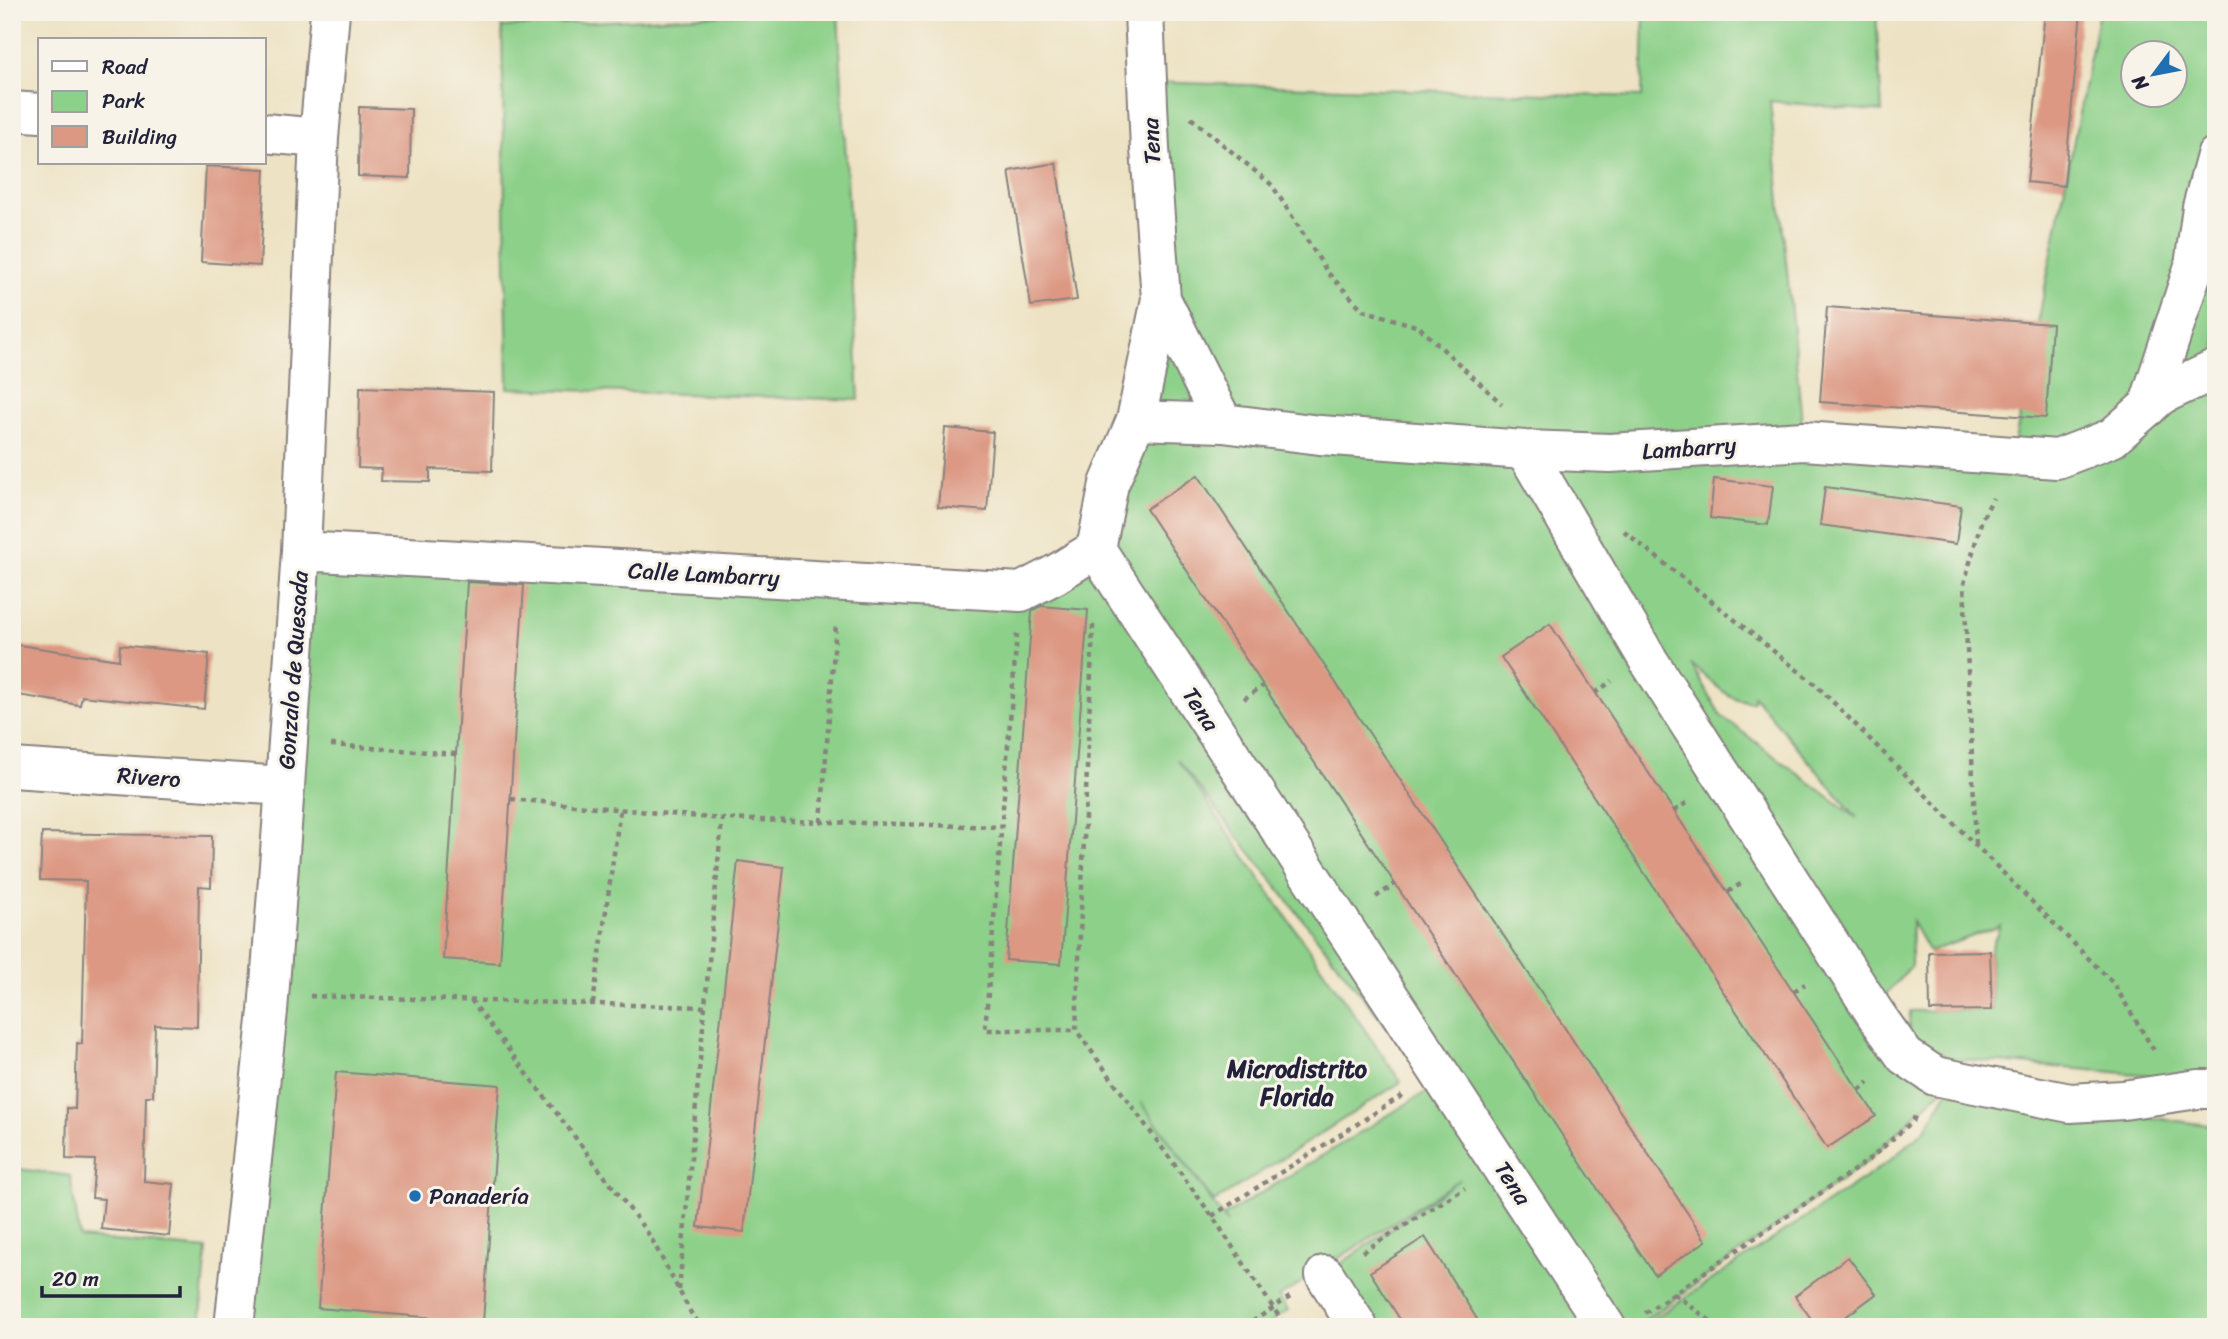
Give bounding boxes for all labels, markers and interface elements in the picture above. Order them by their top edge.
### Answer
legend [38,38,266,164]
north arrow [2120,38,2190,108]
text: Road [102,48,149,86]
text: N [2122,68,2158,98]
text: Park [102,82,145,120]
street label: Tena [1130,116,1173,165]
text: Building [102,118,178,156]
street label: Lambarry [1640,425,1738,472]
street label: Calle Lambarry [627,550,781,599]
street label: Gonzalo de Quesada [266,569,321,771]
street label: Tena [1171,679,1231,740]
street label: Rivero [116,755,182,800]
district label: Microdistrito Florida [1226,1048,1368,1118]
street label: Tena [1483,1153,1543,1214]
place label: Panadería [429,1176,529,1217]
marker: Panadería [407,1188,423,1204]
scale bar [42,1255,180,1299]
text: 20 m [52,1260,99,1298]

